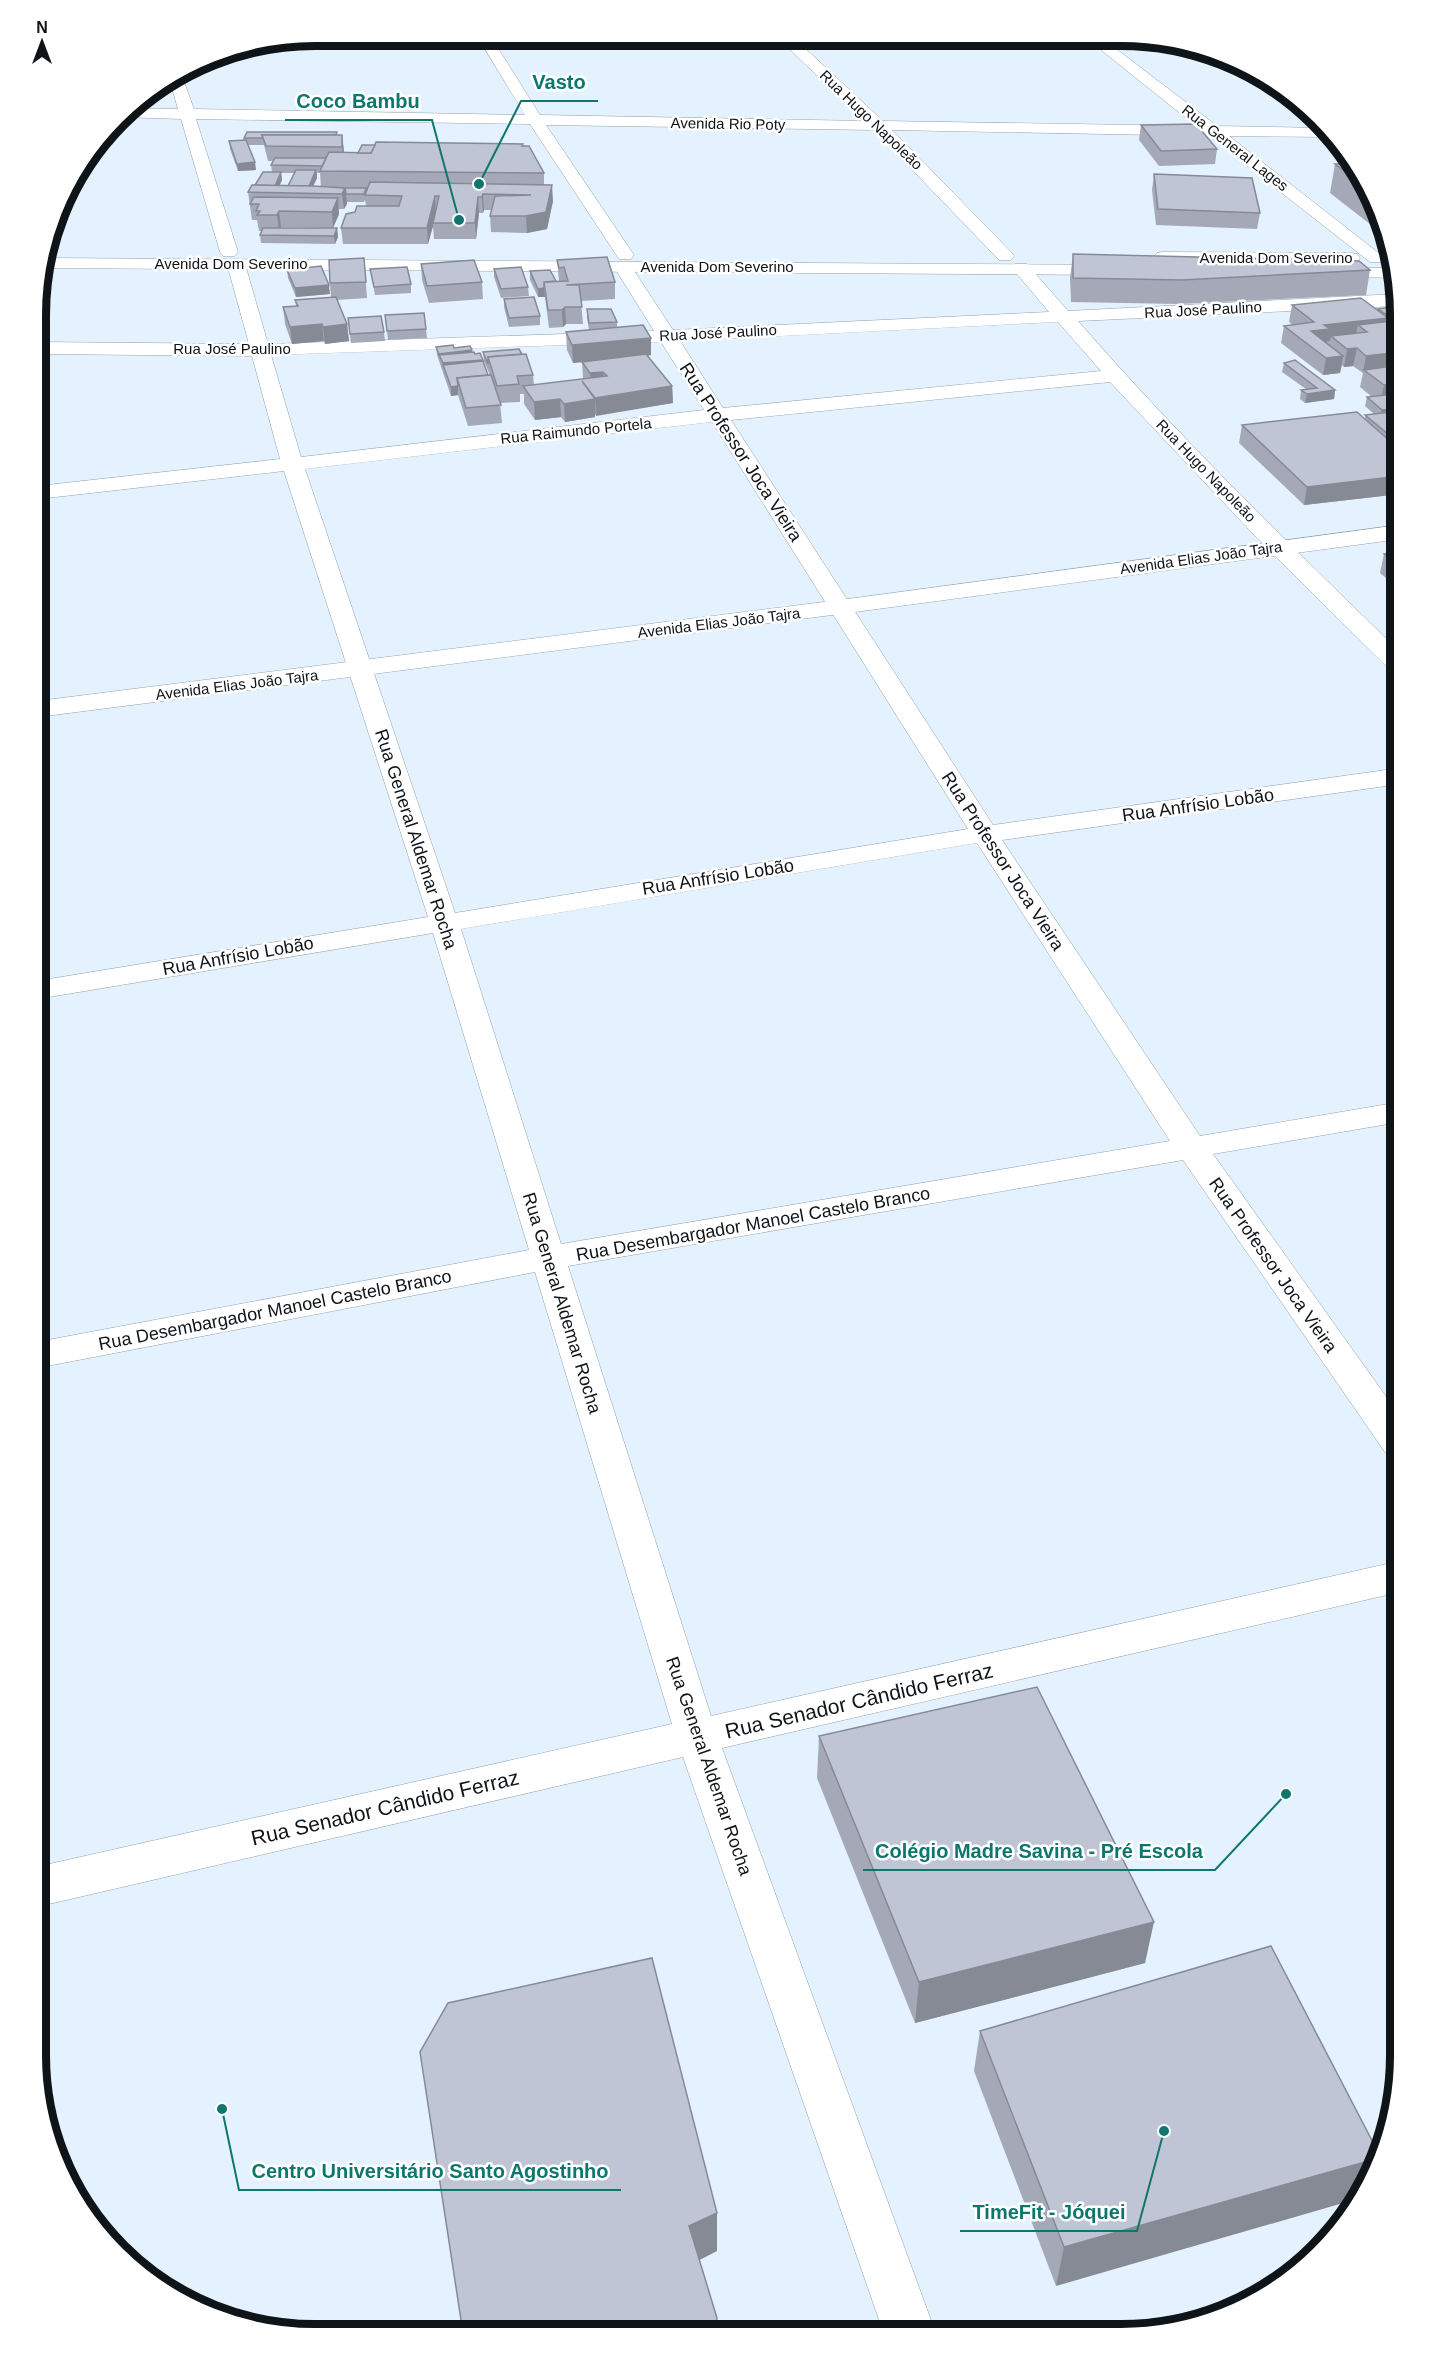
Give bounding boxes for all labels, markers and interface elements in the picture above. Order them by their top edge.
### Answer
north arrow [12,12,72,72]
text: N [36,19,48,36]
callout: Vasto [521,63,598,101]
street label: Rua Hugo Napoleão [817,66,926,173]
text: Vasto [532,71,586,93]
callout: Coco Bambu [285,82,432,120]
text: Coco Bambu [296,90,420,112]
street label: Rua General Lages [1179,101,1292,194]
street label: Avenida Rio Poty [670,114,786,133]
street label: Avenida Dom Severino [1199,249,1353,266]
street label: Avenida Dom Severino [154,255,308,272]
street label: Avenida Dom Severino [640,258,794,275]
street label: Rua José Paulino [1144,298,1262,321]
street label: Rua José Paulino [659,321,777,344]
street label: Rua José Paulino [173,340,291,357]
street label: Rua Professor Joca Vieira [676,359,807,546]
street label: Rua Raimundo Portela [500,414,653,447]
street label: Rua Hugo Napoleão [1153,416,1260,525]
street label: Avenida Elias João Tajra [1119,538,1284,577]
street label: Avenida Elias João Tajra [637,604,802,641]
street label: Avenida Elias João Tajra [155,666,320,703]
street label: Rua General Aldemar Rocha [371,726,461,952]
street label: Rua Professor Joca Vieira [938,768,1069,955]
street label: Rua Anfrísio Lobão [1121,784,1275,826]
street label: Rua Anfrísio Lobão [641,855,795,899]
street label: Rua Anfrísio Lobão [161,933,315,979]
street label: Rua Professor Joca Vieira [1205,1174,1342,1357]
street label: Rua Desembargador Manoel Castelo Branco [574,1183,932,1265]
street label: Rua General Aldemar Rocha [519,1190,605,1417]
street label: Rua Desembargador Manoel Castelo Branco [97,1266,453,1354]
street label: Rua General Aldemar Rocha [662,1654,756,1879]
street label: Rua Senador Cândido Ferraz [723,1658,995,1743]
street label: Rua Senador Cândido Ferraz [249,1765,521,1850]
callout: Colégio Madre Savina - Pré Escola [863,1832,1215,1870]
text: Colégio Madre Savina - Pré Escola [875,1840,1204,1862]
callout: Centro Universitário Santo Agostinho [239,2152,621,2190]
text: Centro Universitário Santo Agostinho [251,2160,609,2182]
callout: TimeFit - Jóquei [960,2193,1137,2231]
text: TimeFit - Jóquei [973,2201,1125,2223]

